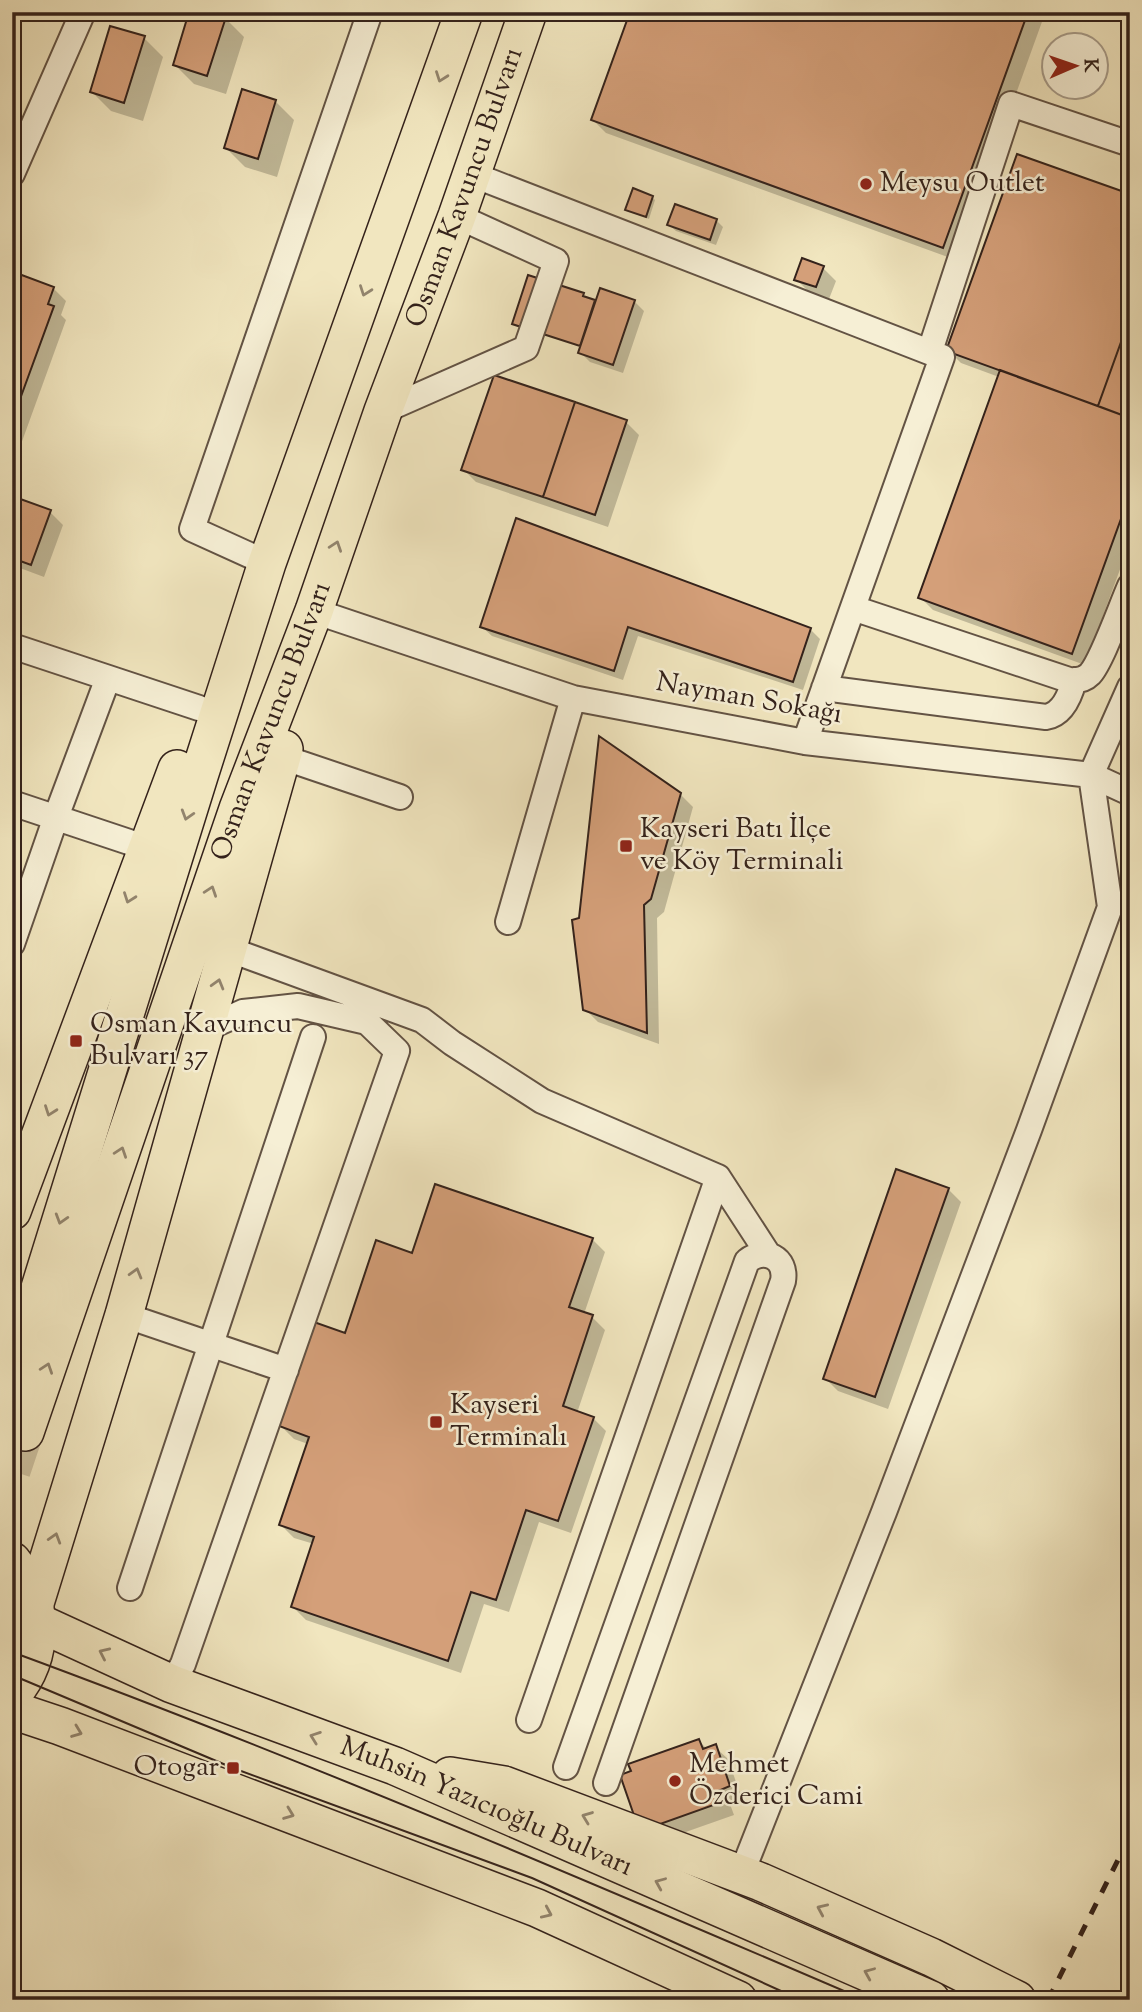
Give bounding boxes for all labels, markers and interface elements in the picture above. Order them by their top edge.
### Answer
north arrow [1040,32,1110,102]
street label: Osman Kavuncu Bulvarı [396,42,534,334]
text: K [1076,58,1103,73]
one-way arrow [435,70,449,82]
place label: Meysu Outlet [880,164,1045,204]
marker: Meysu Outlet [858,176,874,192]
one-way arrow [359,284,373,296]
one-way arrow [328,541,342,553]
street label: Osman Kavuncu Bulvarı [202,577,342,867]
street label: Nayman Sokağı [653,663,845,735]
one-way arrow [180,808,195,820]
place label: Kayseri Batı İlçe ve Köy Terminali [640,810,843,882]
marker: Kayseri Batı İlçe ve Köy Terminali [618,838,634,854]
one-way arrow [203,885,217,897]
one-way arrow [123,891,137,903]
one-way arrow [210,978,224,990]
place label: Osman Kavuncu Bulvarı 37 [90,1005,292,1077]
marker: Osman Kavuncu Bulvarı 37 [68,1033,84,1049]
one-way arrow [44,1104,58,1116]
one-way arrow [113,1147,127,1159]
one-way arrow [55,1213,70,1225]
one-way arrow [128,1268,142,1280]
one-way arrow [39,1362,54,1374]
place label: Kayseri Terminalı [450,1386,567,1458]
marker: Kayseri Terminalı [428,1414,444,1430]
one-way arrow [46,1532,61,1544]
one-way arrow [99,1647,111,1661]
one-way arrow [70,1724,82,1738]
street label: Muhsin Yazıcıoğlu Bulvarı [334,1727,639,1887]
one-way arrow [309,1731,321,1745]
place label: Mehmet Özderici Cami [689,1745,863,1817]
place label: Otogar [134,1748,219,1788]
marker: Otogar [225,1760,241,1776]
marker: Mehmet Özderici Cami [667,1773,683,1789]
one-way arrow [283,1806,295,1820]
one-way arrow [582,1811,594,1825]
one-way arrow [654,1877,667,1891]
one-way arrow [817,1903,829,1917]
one-way arrow [540,1905,552,1919]
one-way arrow [863,1967,876,1981]

